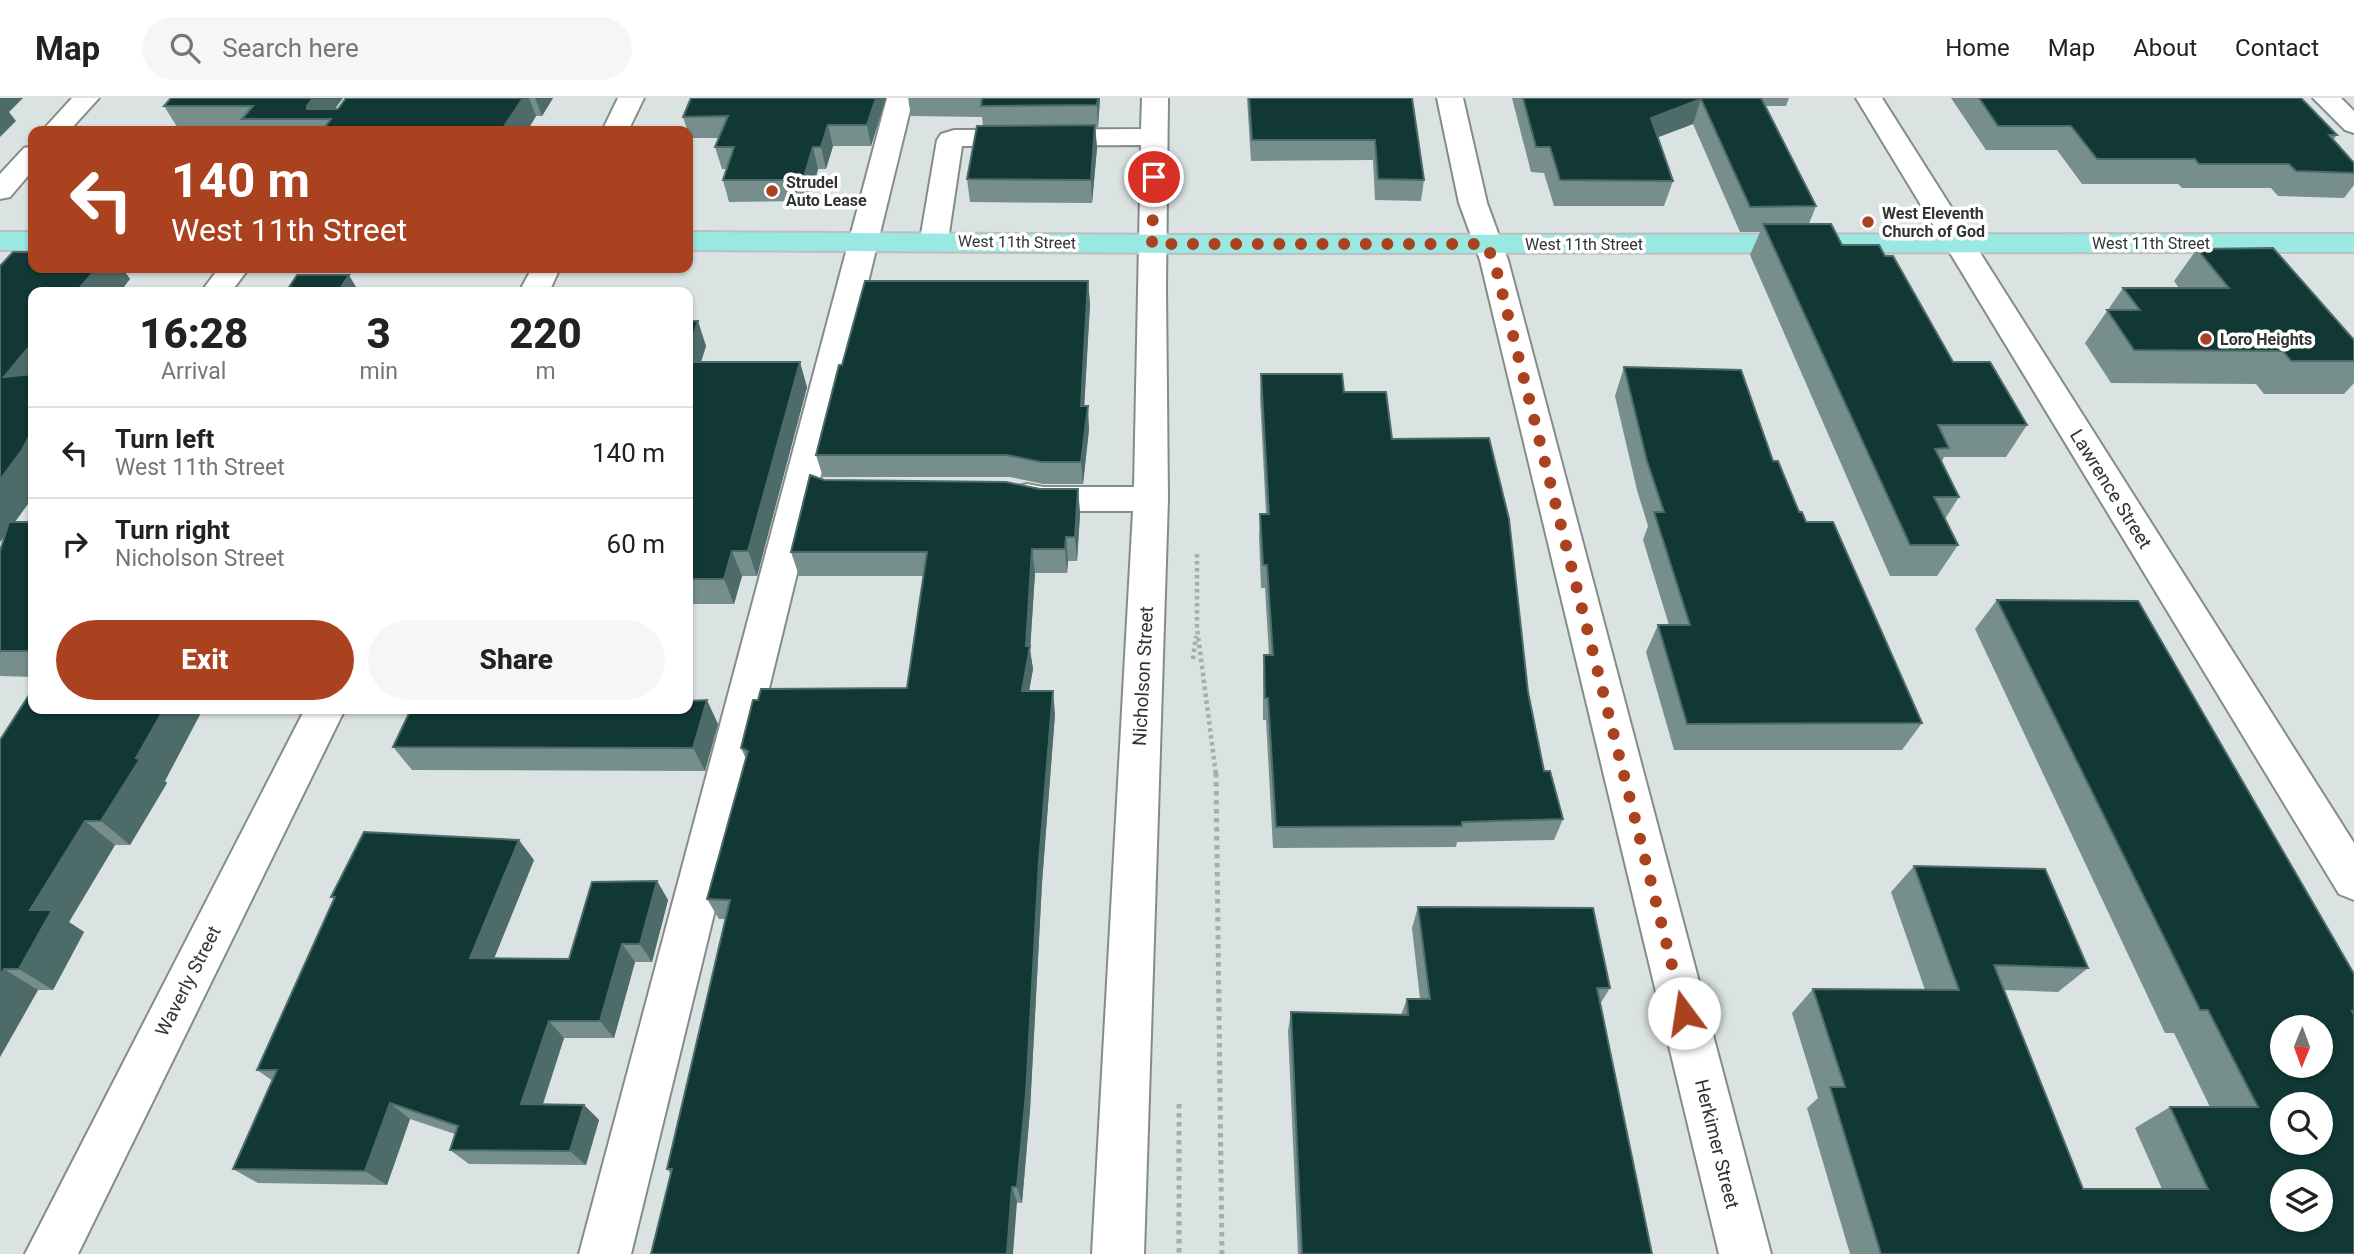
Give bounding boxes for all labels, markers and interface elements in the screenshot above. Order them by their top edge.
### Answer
search box [142,17,632,80]
text: Map [35,29,100,68]
icon: search [166,29,204,67]
text: Search here [222,33,359,63]
text: Home [1945,34,2010,62]
text: Map [2048,34,2095,62]
text: About [2133,34,2197,62]
text: Contact [2235,34,2319,62]
pin [1124,147,1184,207]
text: 140 m [171,152,310,209]
icon: left [56,154,147,245]
icon: arrive [1135,158,1173,196]
place label: Strudel Auto Lease [786,173,867,210]
marker: Strudel Auto Lease [764,183,780,199]
place label: West Eleventh Church of God [1882,204,1985,241]
text: West 11th Street [171,211,407,249]
marker: West Eleventh Church of God [1860,214,1876,230]
street label: West 11th Street [958,231,1076,253]
street label: West 11th Street [2092,234,2210,253]
street label: West 11th Street [1525,235,1643,254]
text: 16:28 [139,309,248,358]
text: 3 [367,309,391,358]
text: 220 [509,309,582,358]
place label: Loro Heights [2220,330,2312,349]
marker: Loro Heights [2198,331,2214,347]
text: Arrival [161,358,226,385]
text: min [359,358,398,385]
text: m [535,358,556,385]
text: Turn left [115,424,214,454]
street label: Lawrence Street [2065,425,2157,553]
icon: left [56,434,94,472]
text: 140 m [592,438,665,468]
text: West 11th Street [115,454,285,481]
text: Turn right [115,515,230,545]
icon: right [56,525,94,563]
text: 60 m [607,529,665,559]
text: Nicholson Street [115,545,285,572]
street label: Nicholson Street [1128,605,1158,747]
button: Exit [56,620,354,700]
button: Share [368,620,665,700]
street label: Waverly Street [150,922,226,1040]
position arrow [1647,976,1721,1050]
north arrow [2270,1015,2333,1078]
map controls [2270,1015,2333,1232]
street label: Herkimer Street [1690,1077,1744,1211]
button: search [2270,1092,2333,1155]
button: layers [2270,1169,2333,1232]

